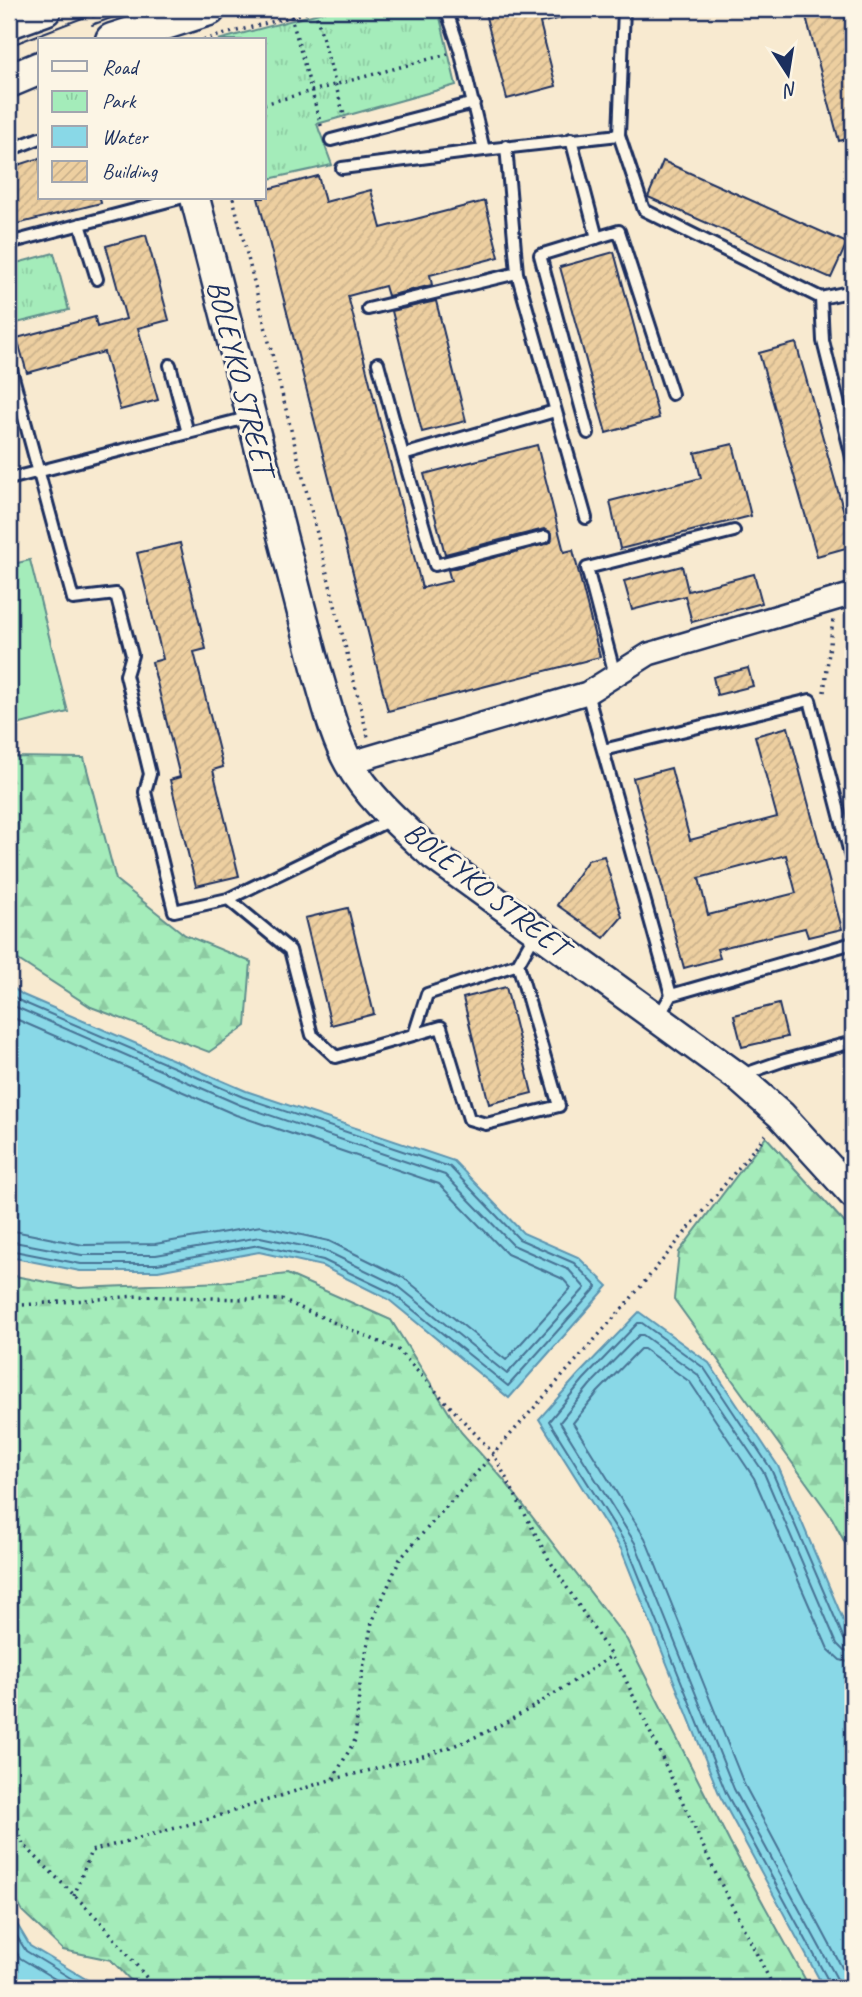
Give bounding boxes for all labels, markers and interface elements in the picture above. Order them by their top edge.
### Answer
legend [38,38,266,200]
north arrow [754,38,824,108]
text: Road [102,54,141,80]
text: N [780,77,800,103]
text: Park [102,88,137,114]
text: Water [102,124,149,150]
text: Building [102,158,159,184]
street label: BOLEYKO STREET [199,276,285,485]
street label: BOLEYKO STREET [396,813,582,970]

